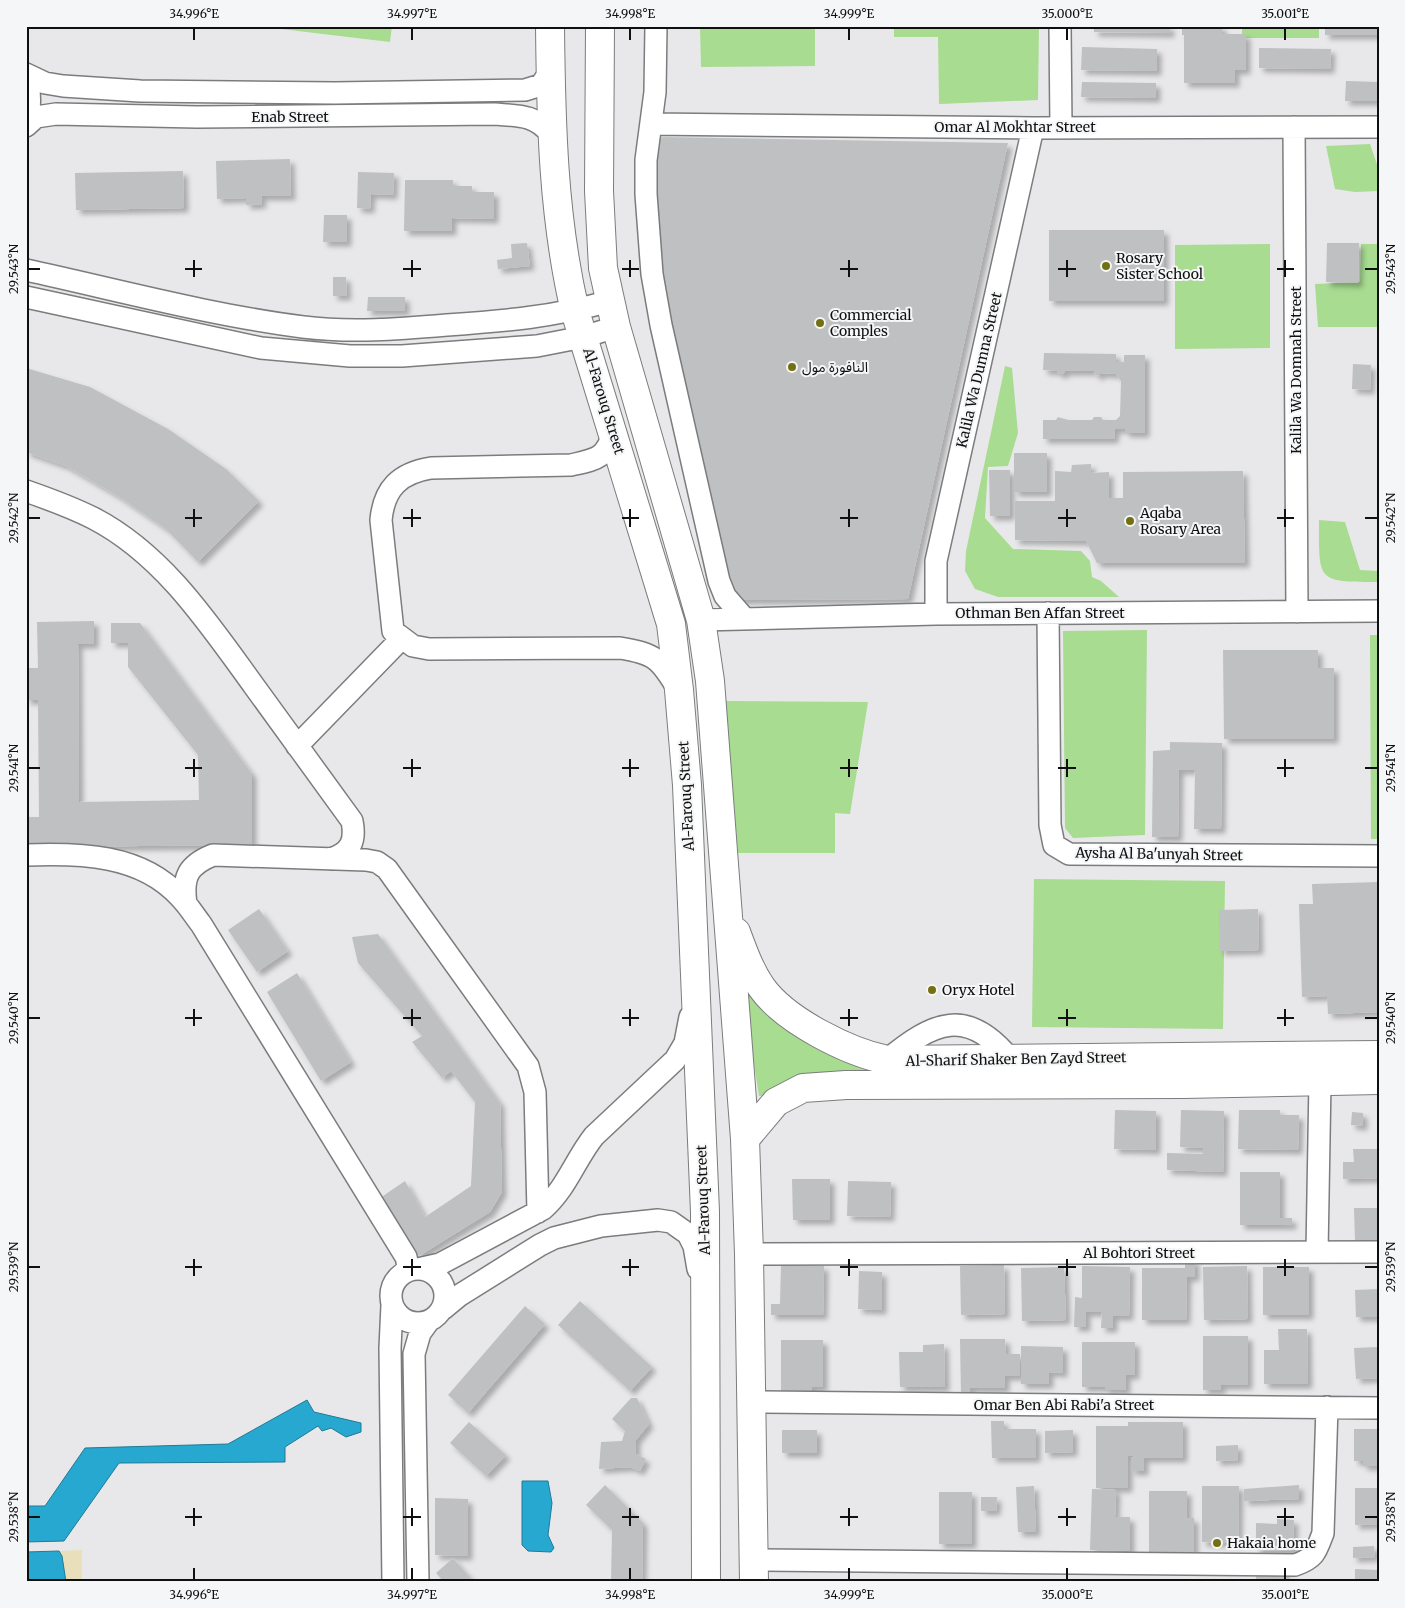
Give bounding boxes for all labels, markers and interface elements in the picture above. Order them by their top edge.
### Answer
text: 34.996°E [169,6,219,21]
text: 34.997°E [387,6,437,21]
text: 34.998°E [605,6,655,21]
text: 34.999°E [824,6,875,21]
text: 35.000°E [1041,6,1093,21]
text: 35.001°E [1261,6,1309,21]
street label: Enab Street [251,108,329,126]
street label: Omar Al Mokhtar Street [934,118,1096,136]
text: 29.543°N [6,243,21,294]
text: 29.543°N [1383,243,1398,294]
place label: Rosary Sister School [1116,249,1204,283]
marker: Rosary Sister School [1100,260,1112,272]
street label: Kalila Wa Domnah Street [1287,285,1305,454]
street label: Kalila Wa Dumna Street [952,290,1006,450]
place label: Commercial Comples [830,306,912,340]
marker: Commercial Comples [814,317,826,329]
street label: Al-Farouq Street [579,345,629,457]
place label: النافورة مول [802,358,868,376]
marker: النافورة مول [786,361,798,373]
text: 29.542°N [6,492,21,543]
text: 29.542°N [1383,492,1398,543]
place label: Aqaba Rosary Area [1139,504,1222,538]
marker: Aqaba Rosary Area [1124,515,1136,527]
street label: Othman Ben Affan Street [955,604,1125,622]
street label: Al-Farouq Street [674,740,698,853]
text: 29.541°N [6,743,21,792]
text: 29.541°N [1383,743,1398,792]
street label: Aysha Al Ba'unyah Street [1074,844,1243,864]
place label: Oryx Hotel [942,981,1015,999]
marker: Oryx Hotel [926,984,938,996]
text: 29.540°N [6,991,21,1044]
text: 29.540°N [1383,991,1398,1044]
street label: Al-Sharif Shaker Ben Zayd Street [904,1048,1127,1070]
street label: Al-Farouq Street [692,1144,714,1256]
text: 29.539°N [6,1241,21,1292]
text: 29.539°N [1383,1241,1398,1292]
street label: Al Bohtori Street [1082,1244,1196,1262]
street label: Omar Ben Abi Rabi'a Street [974,1396,1155,1414]
text: 29.538°N [6,1491,21,1542]
text: 29.538°N [1383,1491,1398,1542]
place label: Hakaia home [1227,1534,1316,1552]
marker: Hakaia home [1211,1537,1223,1549]
text: 34.996°E [169,1587,219,1602]
text: 34.997°E [387,1587,437,1602]
text: 34.998°E [605,1587,655,1602]
text: 34.999°E [824,1587,875,1602]
text: 35.000°E [1041,1587,1093,1602]
text: 35.001°E [1261,1587,1309,1602]

